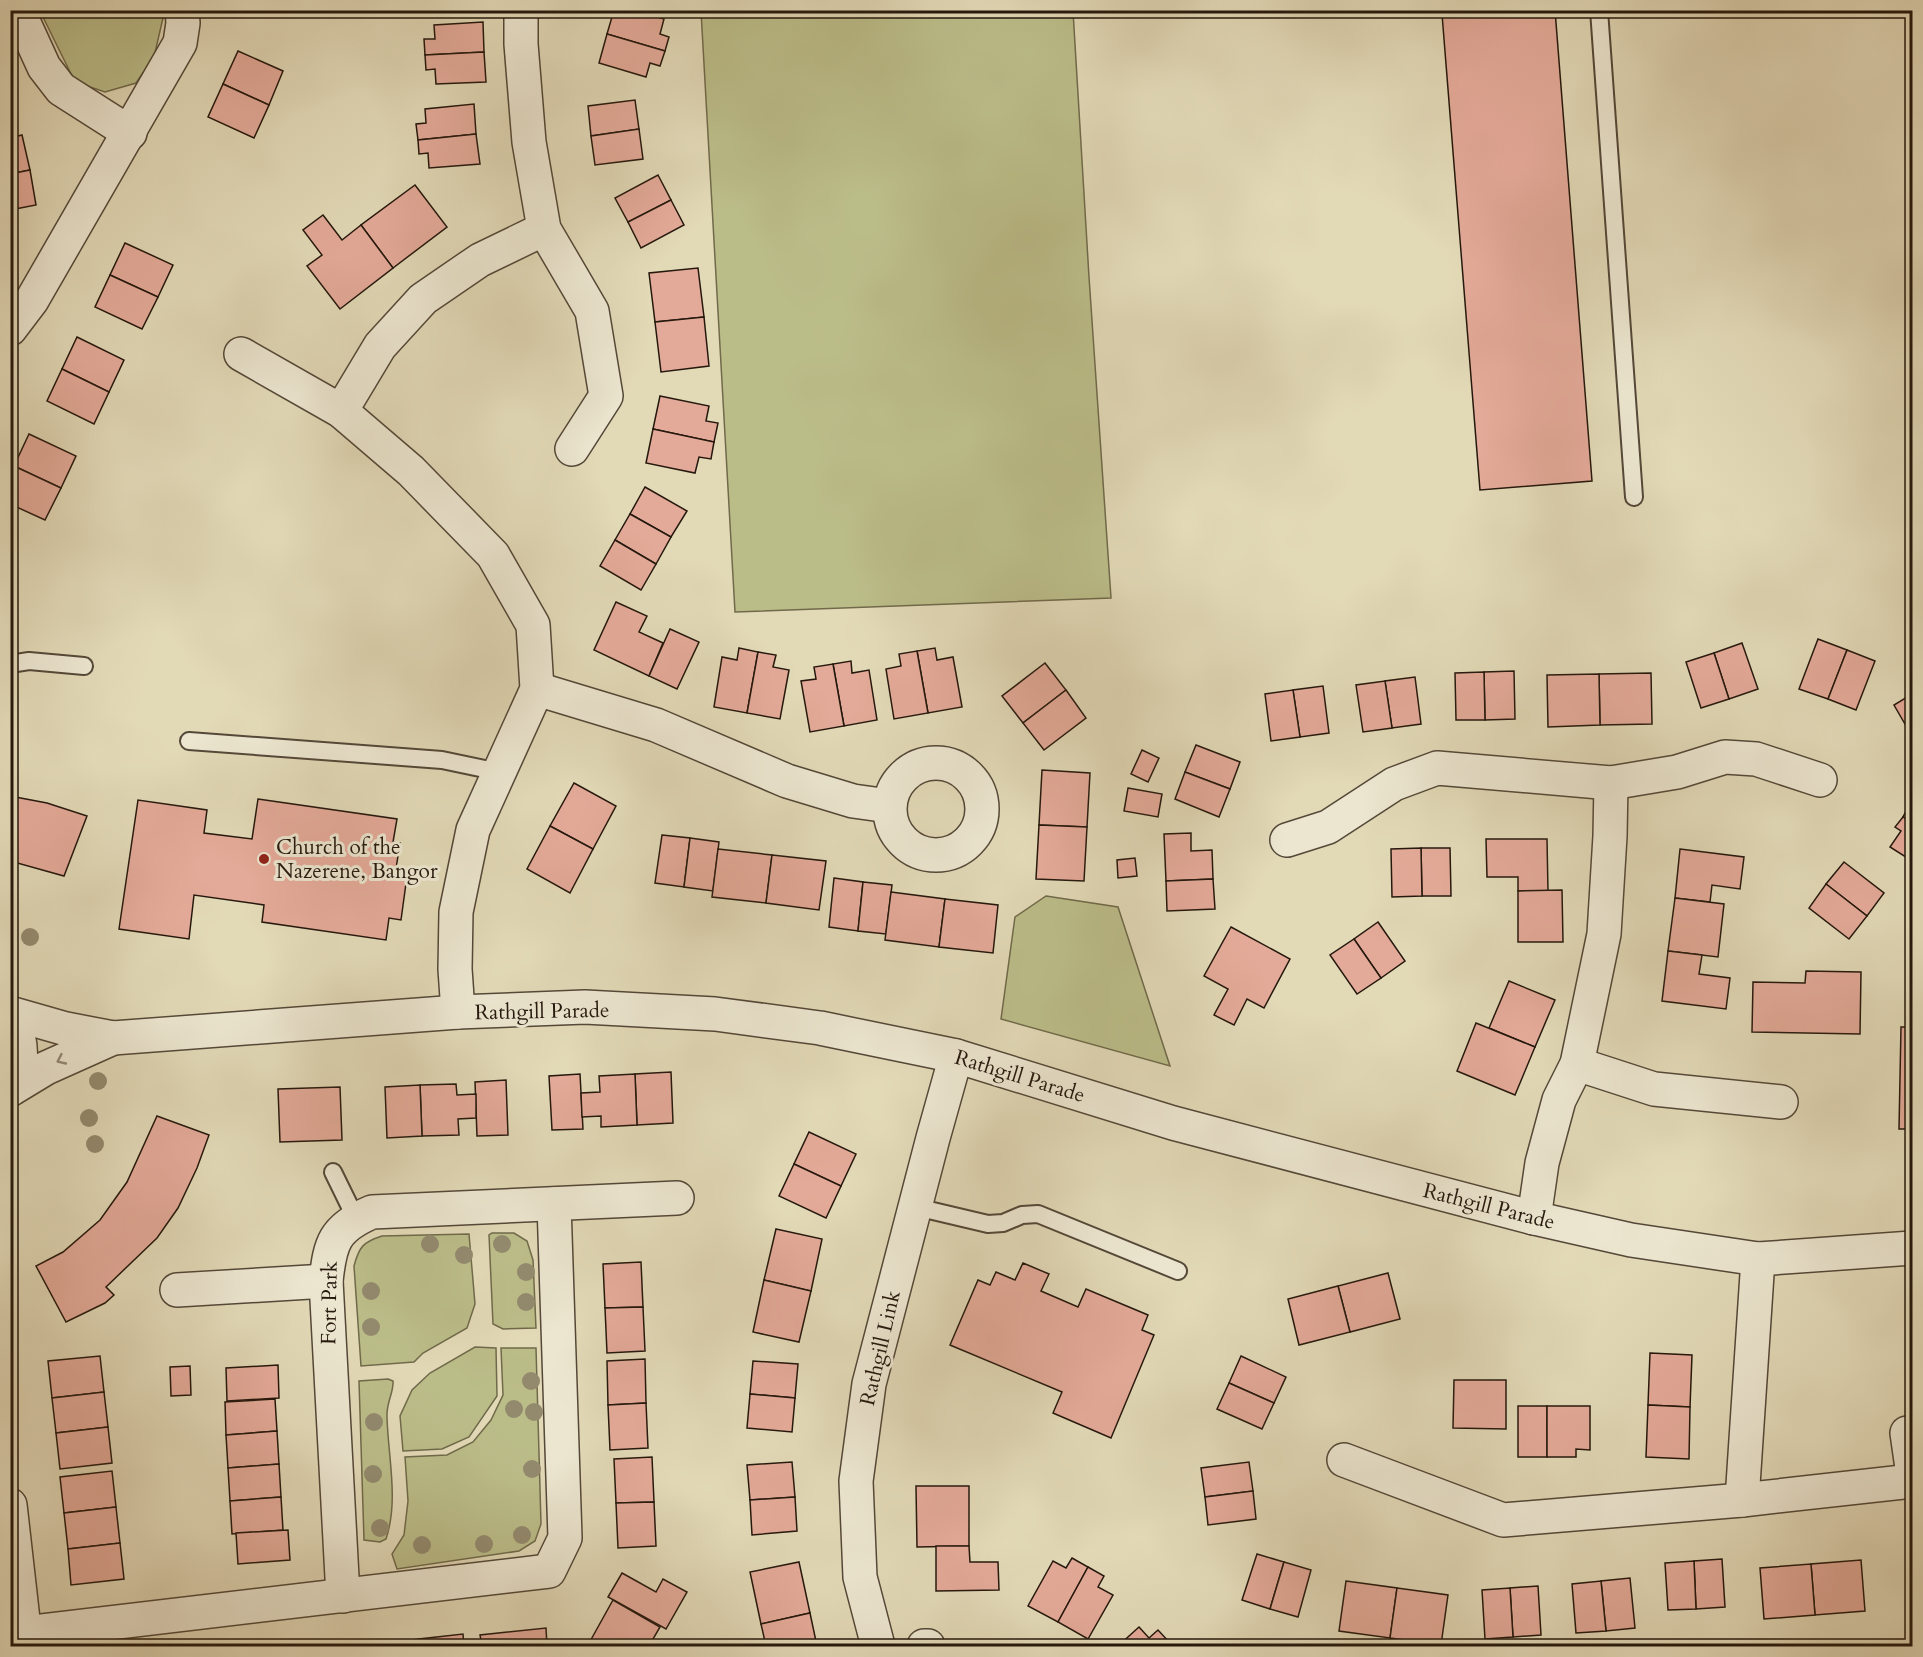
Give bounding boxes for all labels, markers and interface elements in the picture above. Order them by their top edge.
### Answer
place label: Church of the Nazerene, Bangor [276,833,438,886]
marker: Church of the Nazerene, Bangor [257,852,271,866]
street label: Rathgill Parade [474,996,610,1027]
street label: Rathgill Parade [951,1043,1089,1110]
one-way arrow [57,1052,68,1064]
street label: Rathgill Parade [1420,1176,1558,1237]
street label: Fort Park [314,1260,345,1345]
street label: Rathgill Link [853,1287,908,1409]

